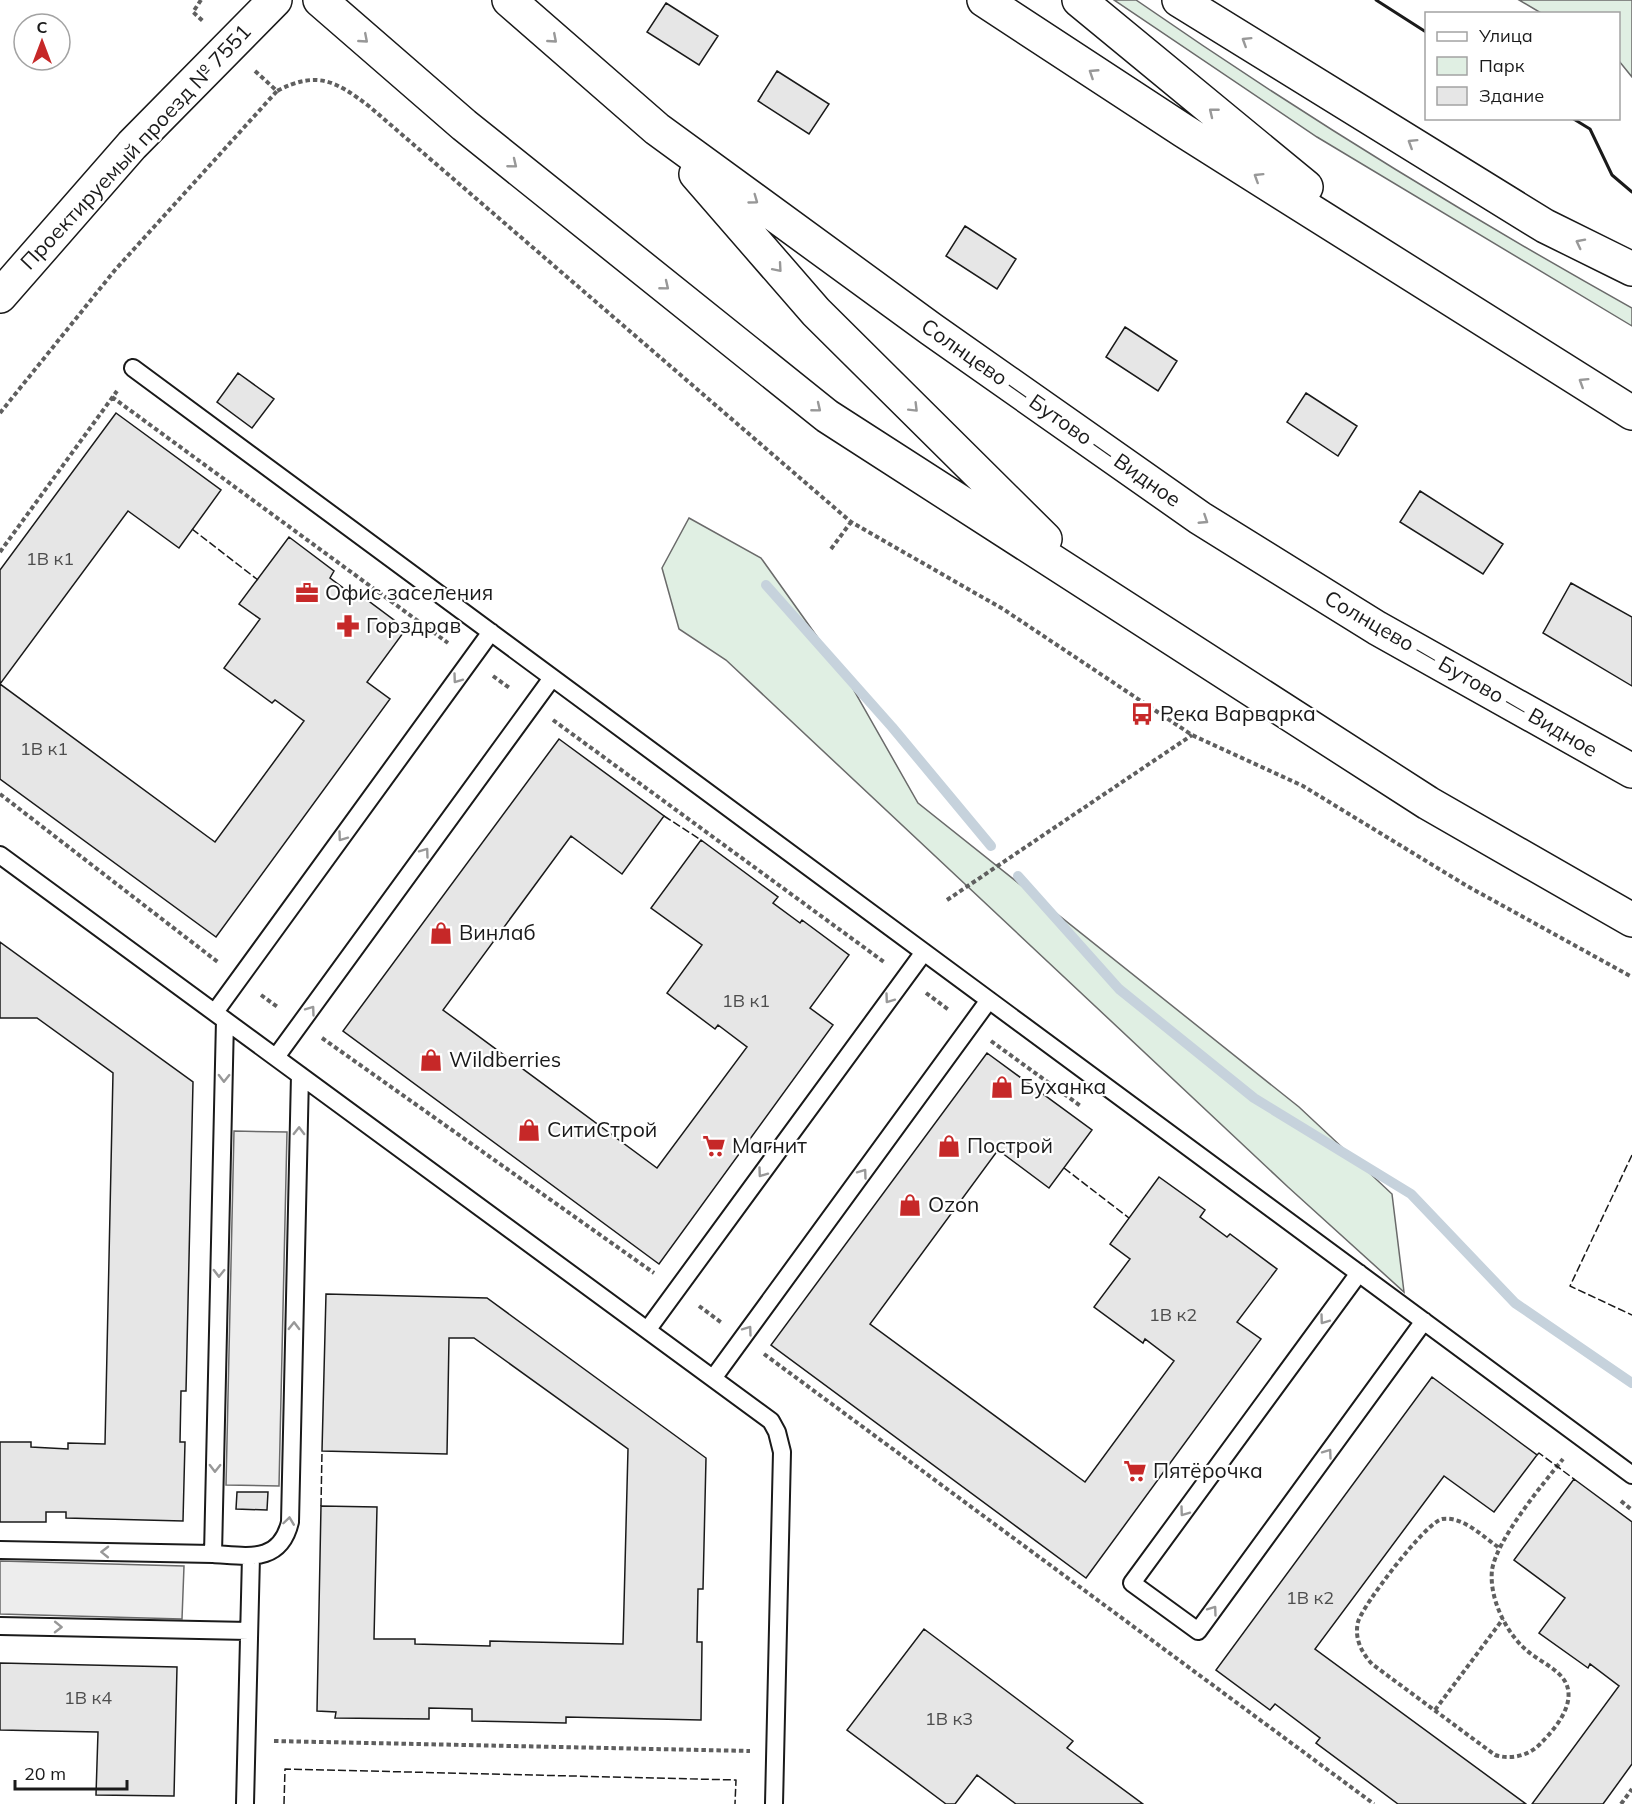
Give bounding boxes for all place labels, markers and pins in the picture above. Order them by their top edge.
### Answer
place label: Офис заселения [325,579,493,605]
office icon: Офис заселения [294,580,320,606]
place label: Горздрав [366,612,461,638]
pharmacy icon: Горздрав [335,613,361,639]
place label: Река Варварка [1160,700,1316,726]
bus stop icon: Река Варварка [1129,701,1155,727]
place label: Винлаб [459,919,536,945]
shop icon: Винлаб [428,920,454,946]
place label: Wildberries [449,1046,561,1072]
shop icon: Wildberries [418,1047,444,1073]
place label: Буханка [1020,1073,1106,1099]
shop icon: Буханка [989,1074,1015,1100]
place label: СитиСтрой [547,1116,657,1142]
shop icon: СитиСтрой [516,1117,542,1143]
place label: Магнит [732,1132,807,1158]
place label: Построй [967,1132,1053,1158]
supermarket icon: Магнит [701,1133,727,1159]
shop icon: Построй [936,1133,962,1159]
place label: Ozon [928,1191,979,1217]
shop icon: Ozon [897,1192,923,1218]
place label: Пятёрочка [1153,1457,1263,1483]
supermarket icon: Пятёрочка [1122,1458,1148,1484]

